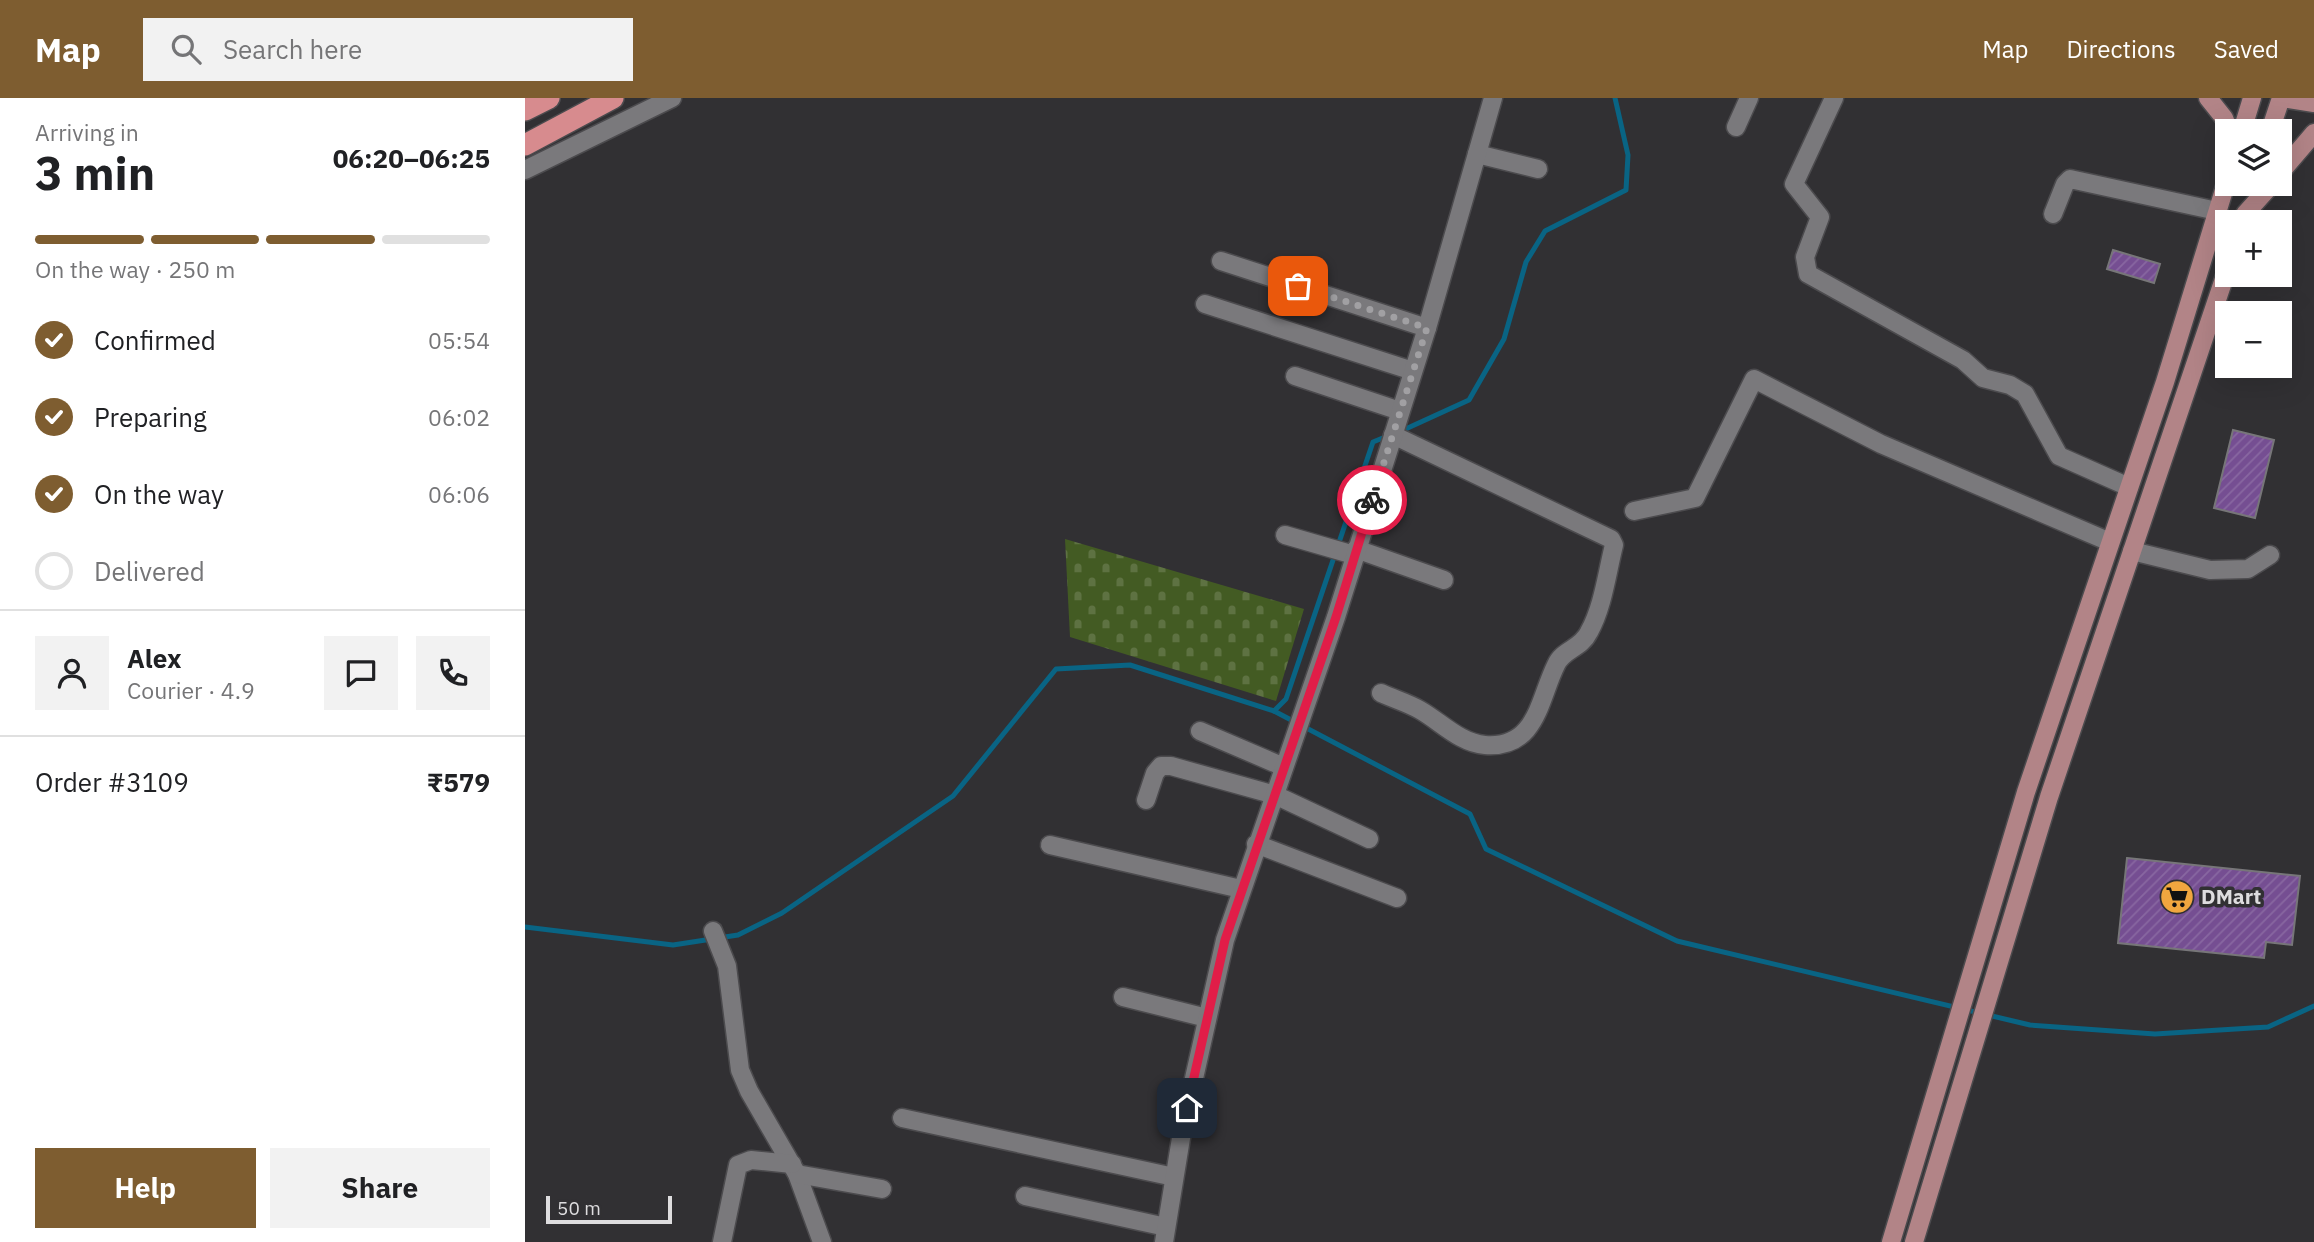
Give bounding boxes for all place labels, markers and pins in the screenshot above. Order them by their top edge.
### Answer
pin [1268,256,1328,316]
supermarket icon: DMart [2158,878,2196,916]
place label: DMart [2201,882,2261,910]
pin [1157,1078,1217,1138]

